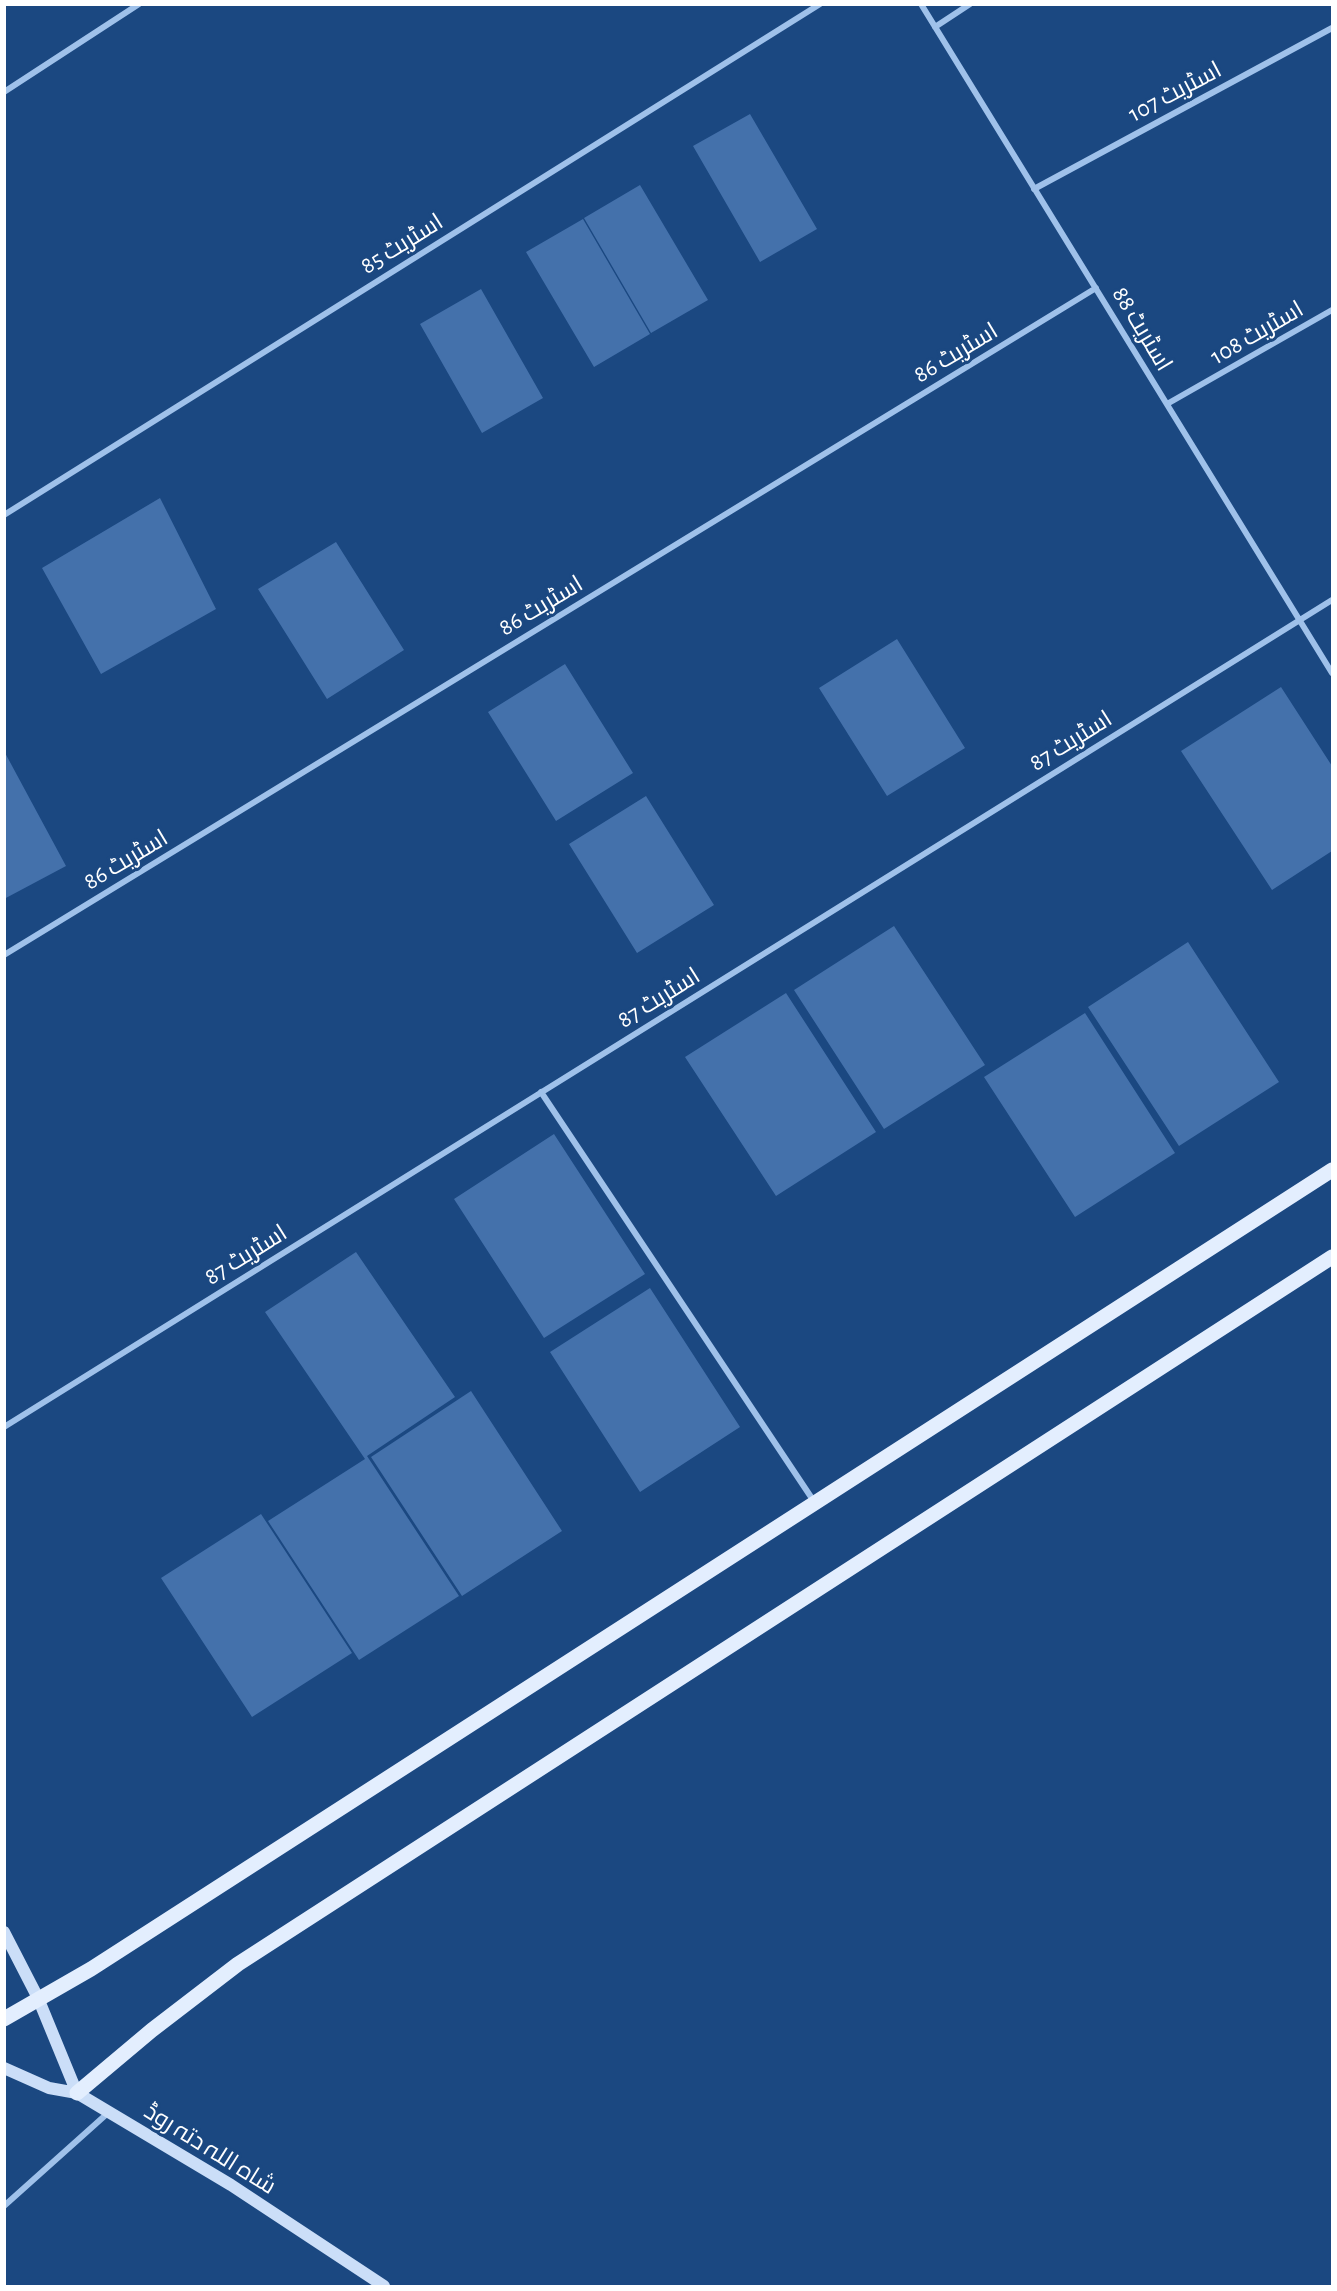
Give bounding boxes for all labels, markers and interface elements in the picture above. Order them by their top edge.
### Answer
street label: اسٹریٹ 107 [1123,55,1227,129]
street label: اسٹریٹ 85 [355,207,449,281]
street label: اسٹریٹ 88 [1106,282,1178,376]
street label: اسٹریٹ 108 [1205,295,1309,371]
street label: اسٹریٹ 86 [909,317,1003,389]
street label: اسٹریٹ 86 [494,570,588,642]
street label: اسٹریٹ 87 [1024,704,1118,778]
street label: اسٹریٹ 86 [79,824,173,896]
street label: اسٹریٹ 87 [612,961,706,1035]
street label: اسٹریٹ 87 [199,1218,293,1292]
street label: شاہ اللہ دتہ روڈ [139,2097,281,2201]

